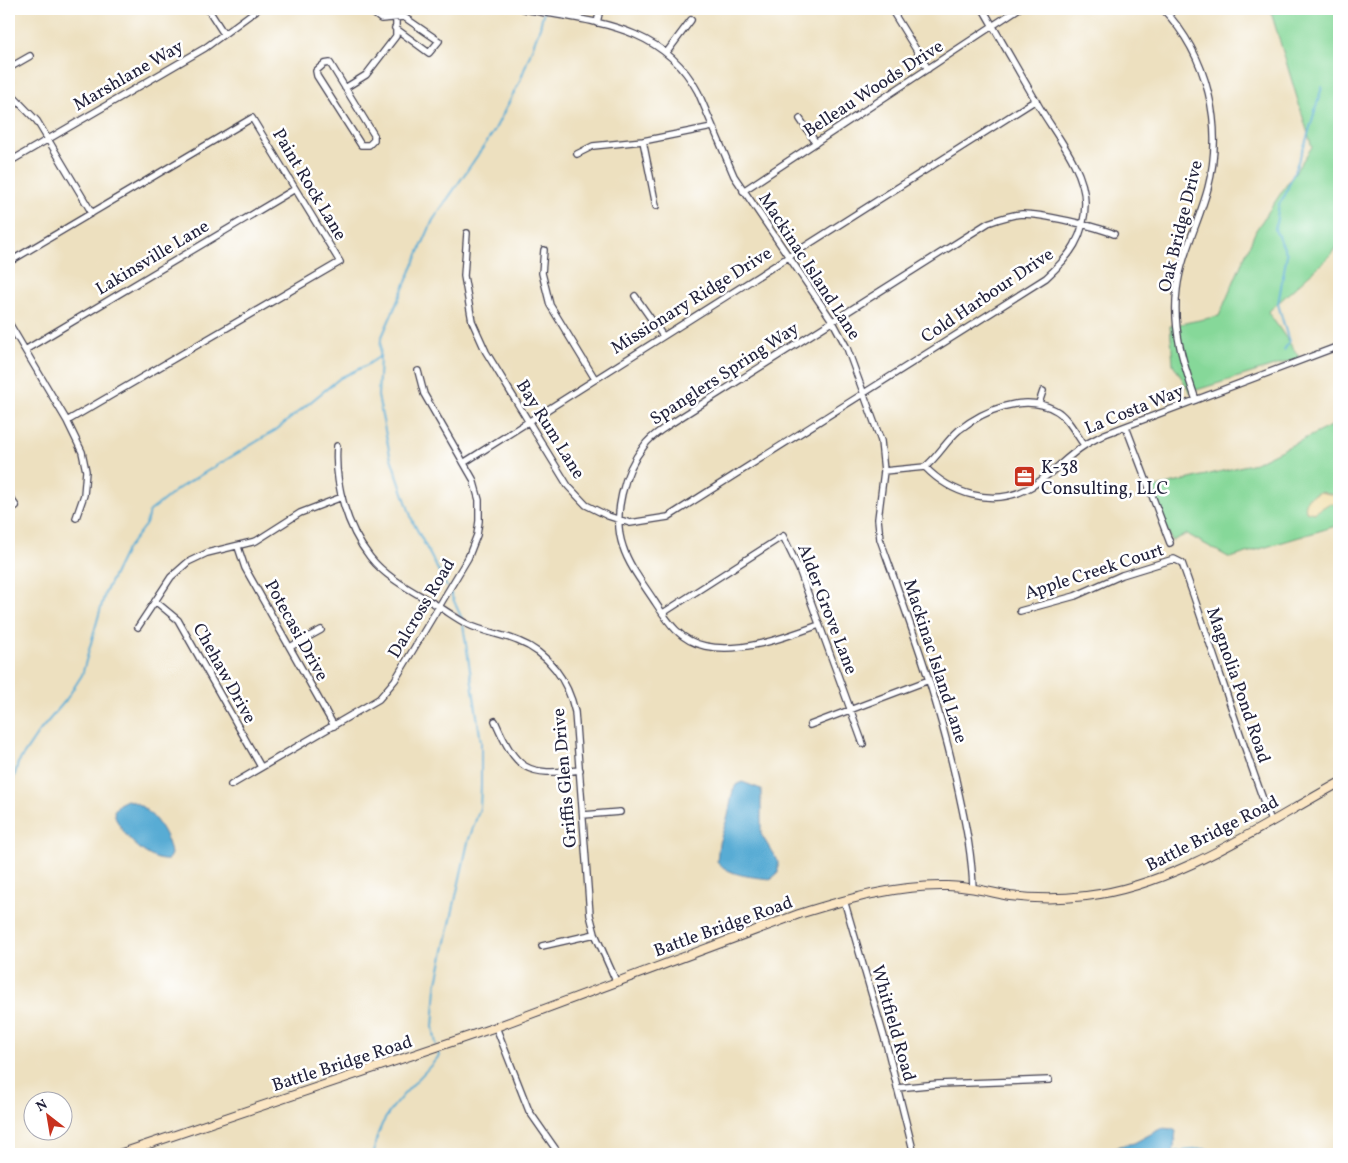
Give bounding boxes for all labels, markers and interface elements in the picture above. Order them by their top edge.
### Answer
street label: Marshlane Way [69,35,189,118]
street label: Belleau Woods Drive [799,35,949,144]
street label: Paint Rock Lane [265,124,352,245]
street label: Oak Bridge Drive [1153,158,1210,295]
street label: Mackinac Island Lane [752,188,866,345]
street label: Lakinsville Lane [91,214,214,302]
street label: Missionary Ridge Drive [606,241,777,361]
street label: Cold Harbour Drive [917,243,1059,350]
street label: Spanglers Spring Way [645,316,804,432]
street label: Bay Rum Lane [509,375,590,484]
street label: La Costa Way [1081,379,1188,442]
place label: K-38 Consulting, LLC [1041,456,1168,502]
office icon: K-38 Consulting, LLC [1013,465,1037,489]
street label: Apple Creek Court [1022,538,1167,607]
street label: Alder Grove Lane [790,541,863,678]
street label: Dalcross Road [383,554,462,663]
street label: Potecasi Drive [258,576,334,686]
street label: Mackinac Island Lane [896,576,973,747]
street label: Magnolia Pond Road [1199,604,1276,767]
street label: Chehaw Drive [186,619,262,728]
street label: Griffis Glen Drive [547,707,584,849]
street label: Battle Bridge Road [1142,790,1283,879]
street label: Battle Bridge Road [651,891,796,964]
street label: Whitfield Road [864,962,921,1085]
street label: Battle Bridge Road [269,1030,416,1099]
north arrow [22,1090,72,1140]
text: N [33,1095,51,1117]

